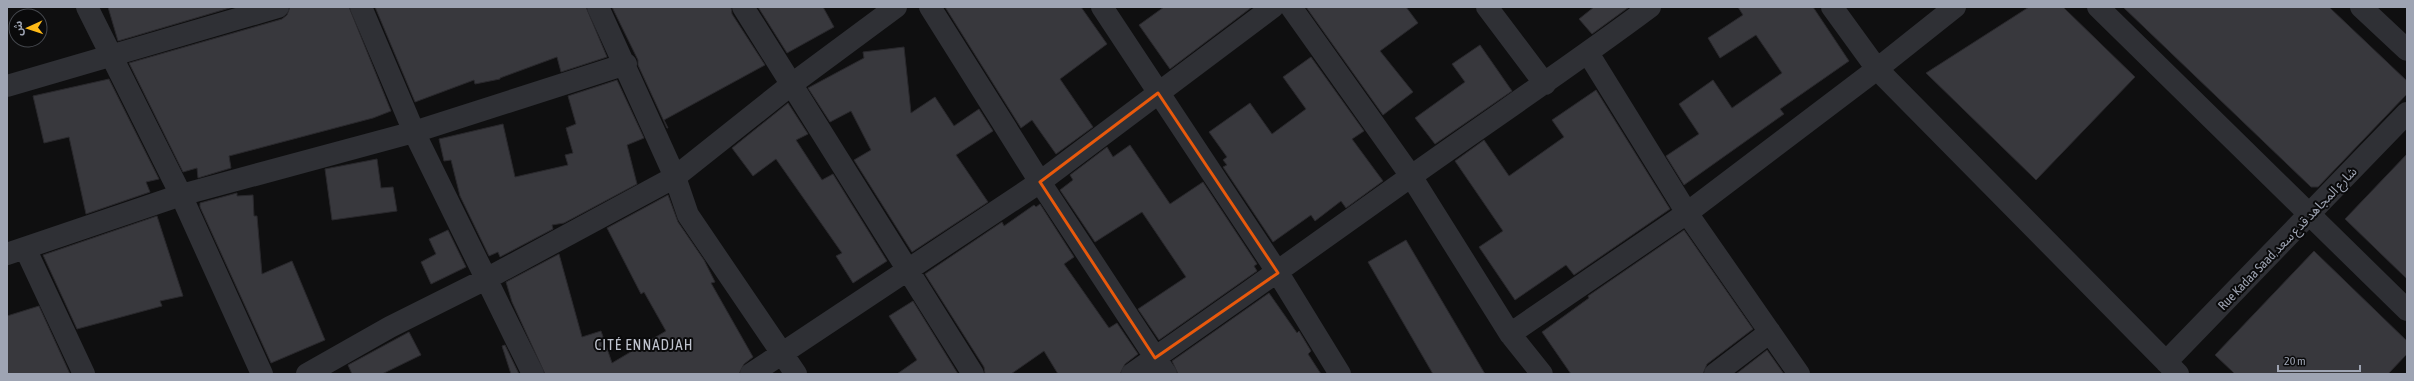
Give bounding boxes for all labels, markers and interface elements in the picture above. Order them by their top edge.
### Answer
north arrow [8,8,48,48]
text: ش [12,21,25,36]
street label: Rue Kadaa Saad,شارع المجاهد قدع سعد [2215,164,2362,315]
district label: CITÉ ENNADJAH [595,336,693,353]
scale bar [2278,347,2360,373]
text: 20 m [2284,354,2306,368]

